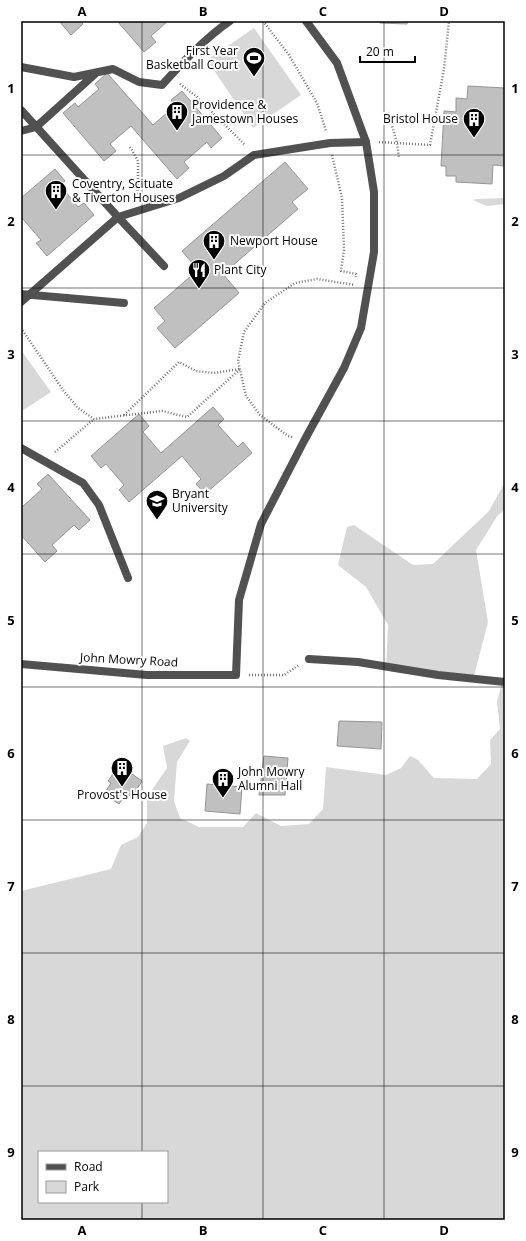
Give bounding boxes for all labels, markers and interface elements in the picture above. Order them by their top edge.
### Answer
text: A [78,2,87,20]
text: B [199,2,208,20]
text: C [319,2,327,20]
text: D [439,2,449,20]
scale bar [360,38,415,64]
place label: First Year Basketball Court [146,42,238,73]
text: 20 m [366,43,394,60]
sports icon: First Year Basketball Court [241,45,267,78]
text: 1 [7,79,15,97]
text: 1 [511,79,519,97]
place label: Providence & Jamestown Houses [191,96,299,127]
building icon: Providence & Jamestown Houses [164,99,190,132]
building icon: Bristol House [461,106,487,139]
place label: Bristol House [383,110,458,127]
place label: Coventry, Scituate & Tiverton Houses [72,175,175,206]
building icon: Coventry, Scituate & Tiverton Houses [43,178,69,211]
text: 2 [7,212,15,230]
text: 2 [511,212,519,230]
building icon: Newport House [201,228,227,261]
place label: Newport House [230,232,318,249]
restaurant icon: Plant City [186,257,212,290]
place label: Plant City [214,261,268,278]
text: 3 [7,345,15,363]
text: 3 [511,345,519,363]
text: 4 [7,478,15,496]
text: 4 [511,478,519,496]
place label: Bryant University [172,485,229,516]
school or university icon: Bryant University [144,488,170,521]
text: 5 [7,611,15,629]
text: 5 [511,611,519,629]
street label: John Mowry Road [79,648,179,671]
text: 6 [7,744,15,762]
text: 6 [511,744,519,762]
building icon: Provost's House [109,755,135,788]
place label: John Mowry Alumni Hall [237,763,305,794]
building icon: John Mowry Alumni Hall [210,766,236,799]
place label: Provost's House [77,786,167,803]
text: 7 [7,877,15,895]
text: 7 [511,877,519,895]
text: 8 [7,1010,15,1028]
text: 8 [511,1010,519,1028]
text: 9 [7,1143,15,1161]
text: 9 [511,1143,519,1161]
legend [38,1151,168,1203]
text: Road [74,1158,103,1175]
text: Park [74,1178,100,1195]
text: A [78,1221,87,1239]
text: B [199,1221,208,1239]
text: C [319,1221,327,1239]
text: D [439,1221,449,1239]

